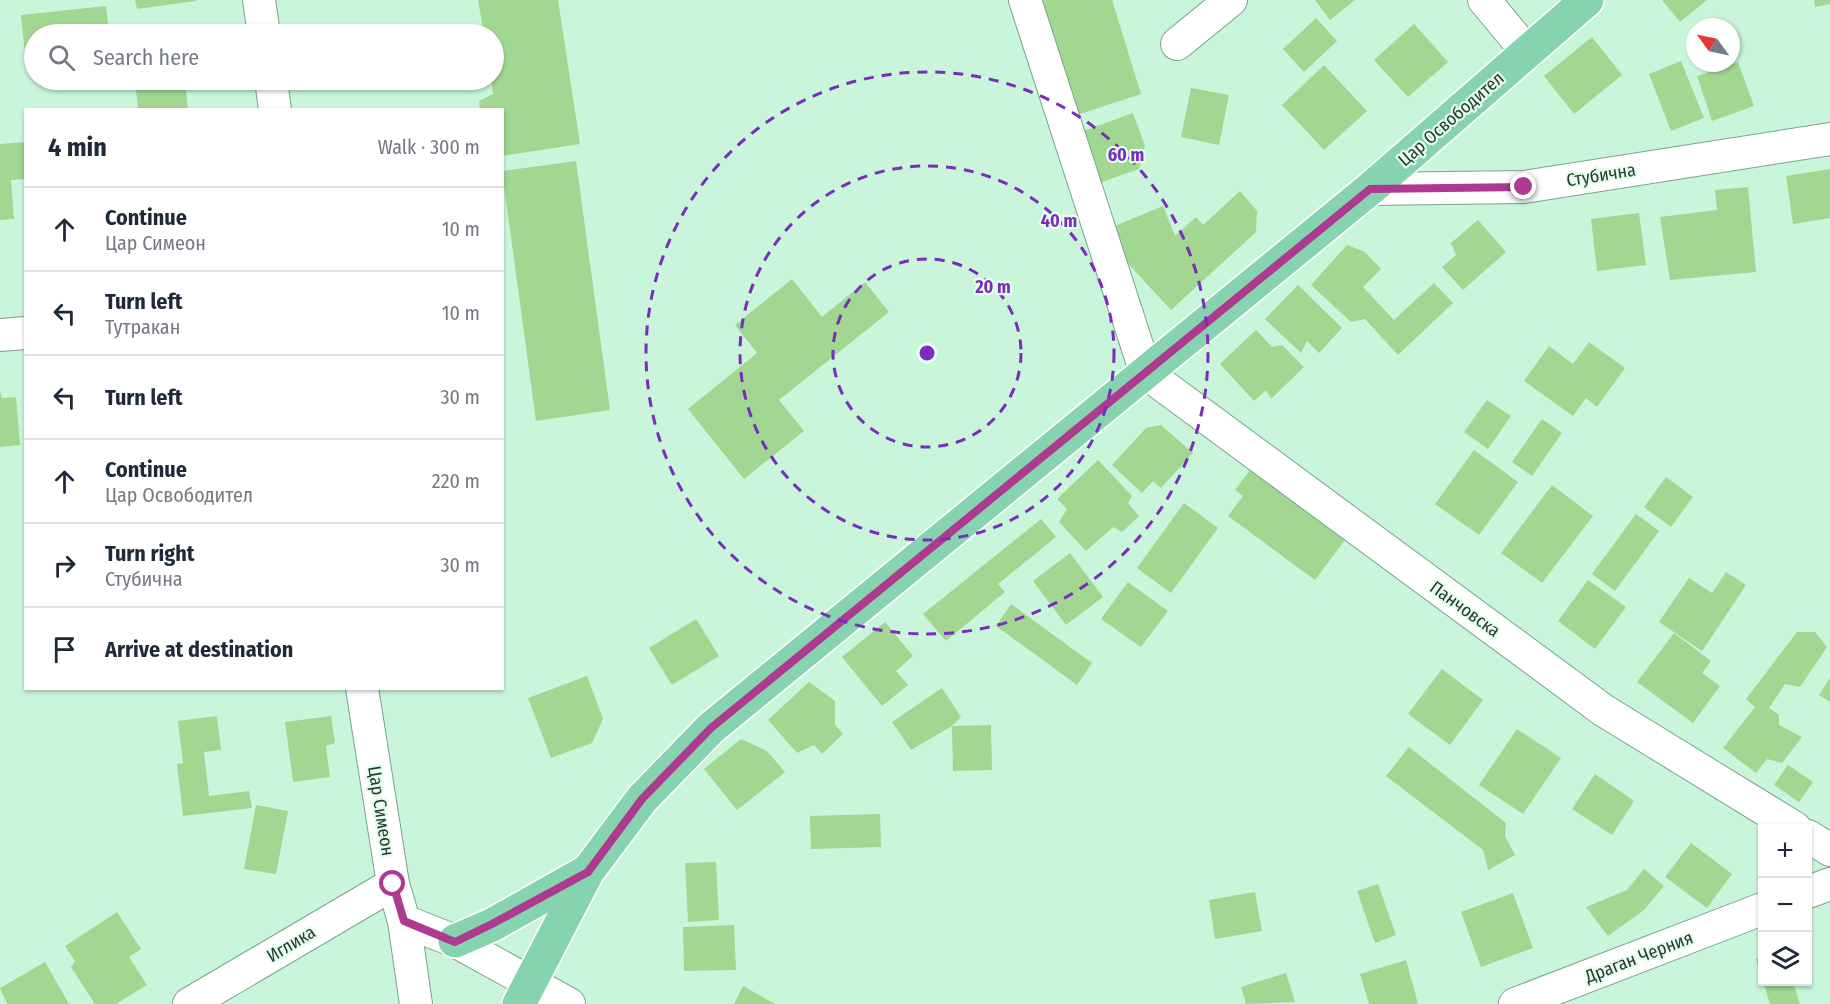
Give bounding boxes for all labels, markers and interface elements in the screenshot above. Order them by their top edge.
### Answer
north arrow [1686,18,1740,72]
search box [24,24,504,90]
icon: search [45,41,78,74]
text: Search here [93,44,199,71]
street label: Цар Освободител [1394,67,1508,171]
text: 4 min [48,132,107,163]
text: Walk · 300 m [378,135,480,159]
text: 60 m [1108,144,1144,166]
street label: Стубична [1565,159,1637,191]
route end [1510,173,1536,199]
text: Continue [105,204,187,231]
text: 40 m [1041,210,1077,232]
icon: ahead [48,213,81,246]
text: 10 m [442,217,480,241]
text: Цар Симеон [105,231,206,255]
text: 20 m [974,276,1011,298]
text: Turn left [105,288,183,315]
icon: left [48,297,81,330]
text: 10 m [442,301,480,325]
text: Тутракан [105,315,180,339]
centre of rings [917,343,937,363]
icon: left [48,381,81,414]
text: Turn left [105,384,183,411]
text: 30 m [440,385,480,409]
text: Continue [105,456,187,483]
icon: ahead [48,465,81,498]
text: 220 m [432,469,480,493]
text: Цар Освободител [105,483,253,507]
text: Turn right [105,540,194,567]
icon: right [48,549,81,582]
text: 30 m [440,553,480,577]
text: Стубична [105,567,183,591]
street label: Панчовска [1426,576,1504,642]
icon: arrive [48,633,81,666]
text: Arrive at destination [105,636,293,663]
street label: Цар Симеон [363,764,399,858]
map controls [1758,824,1812,986]
button: + [1758,824,1812,878]
route start [379,870,405,896]
button: − [1758,878,1812,932]
street label: Иглика [263,921,320,967]
street label: Драган Черния [1581,926,1696,988]
button: layers [1758,932,1812,986]

